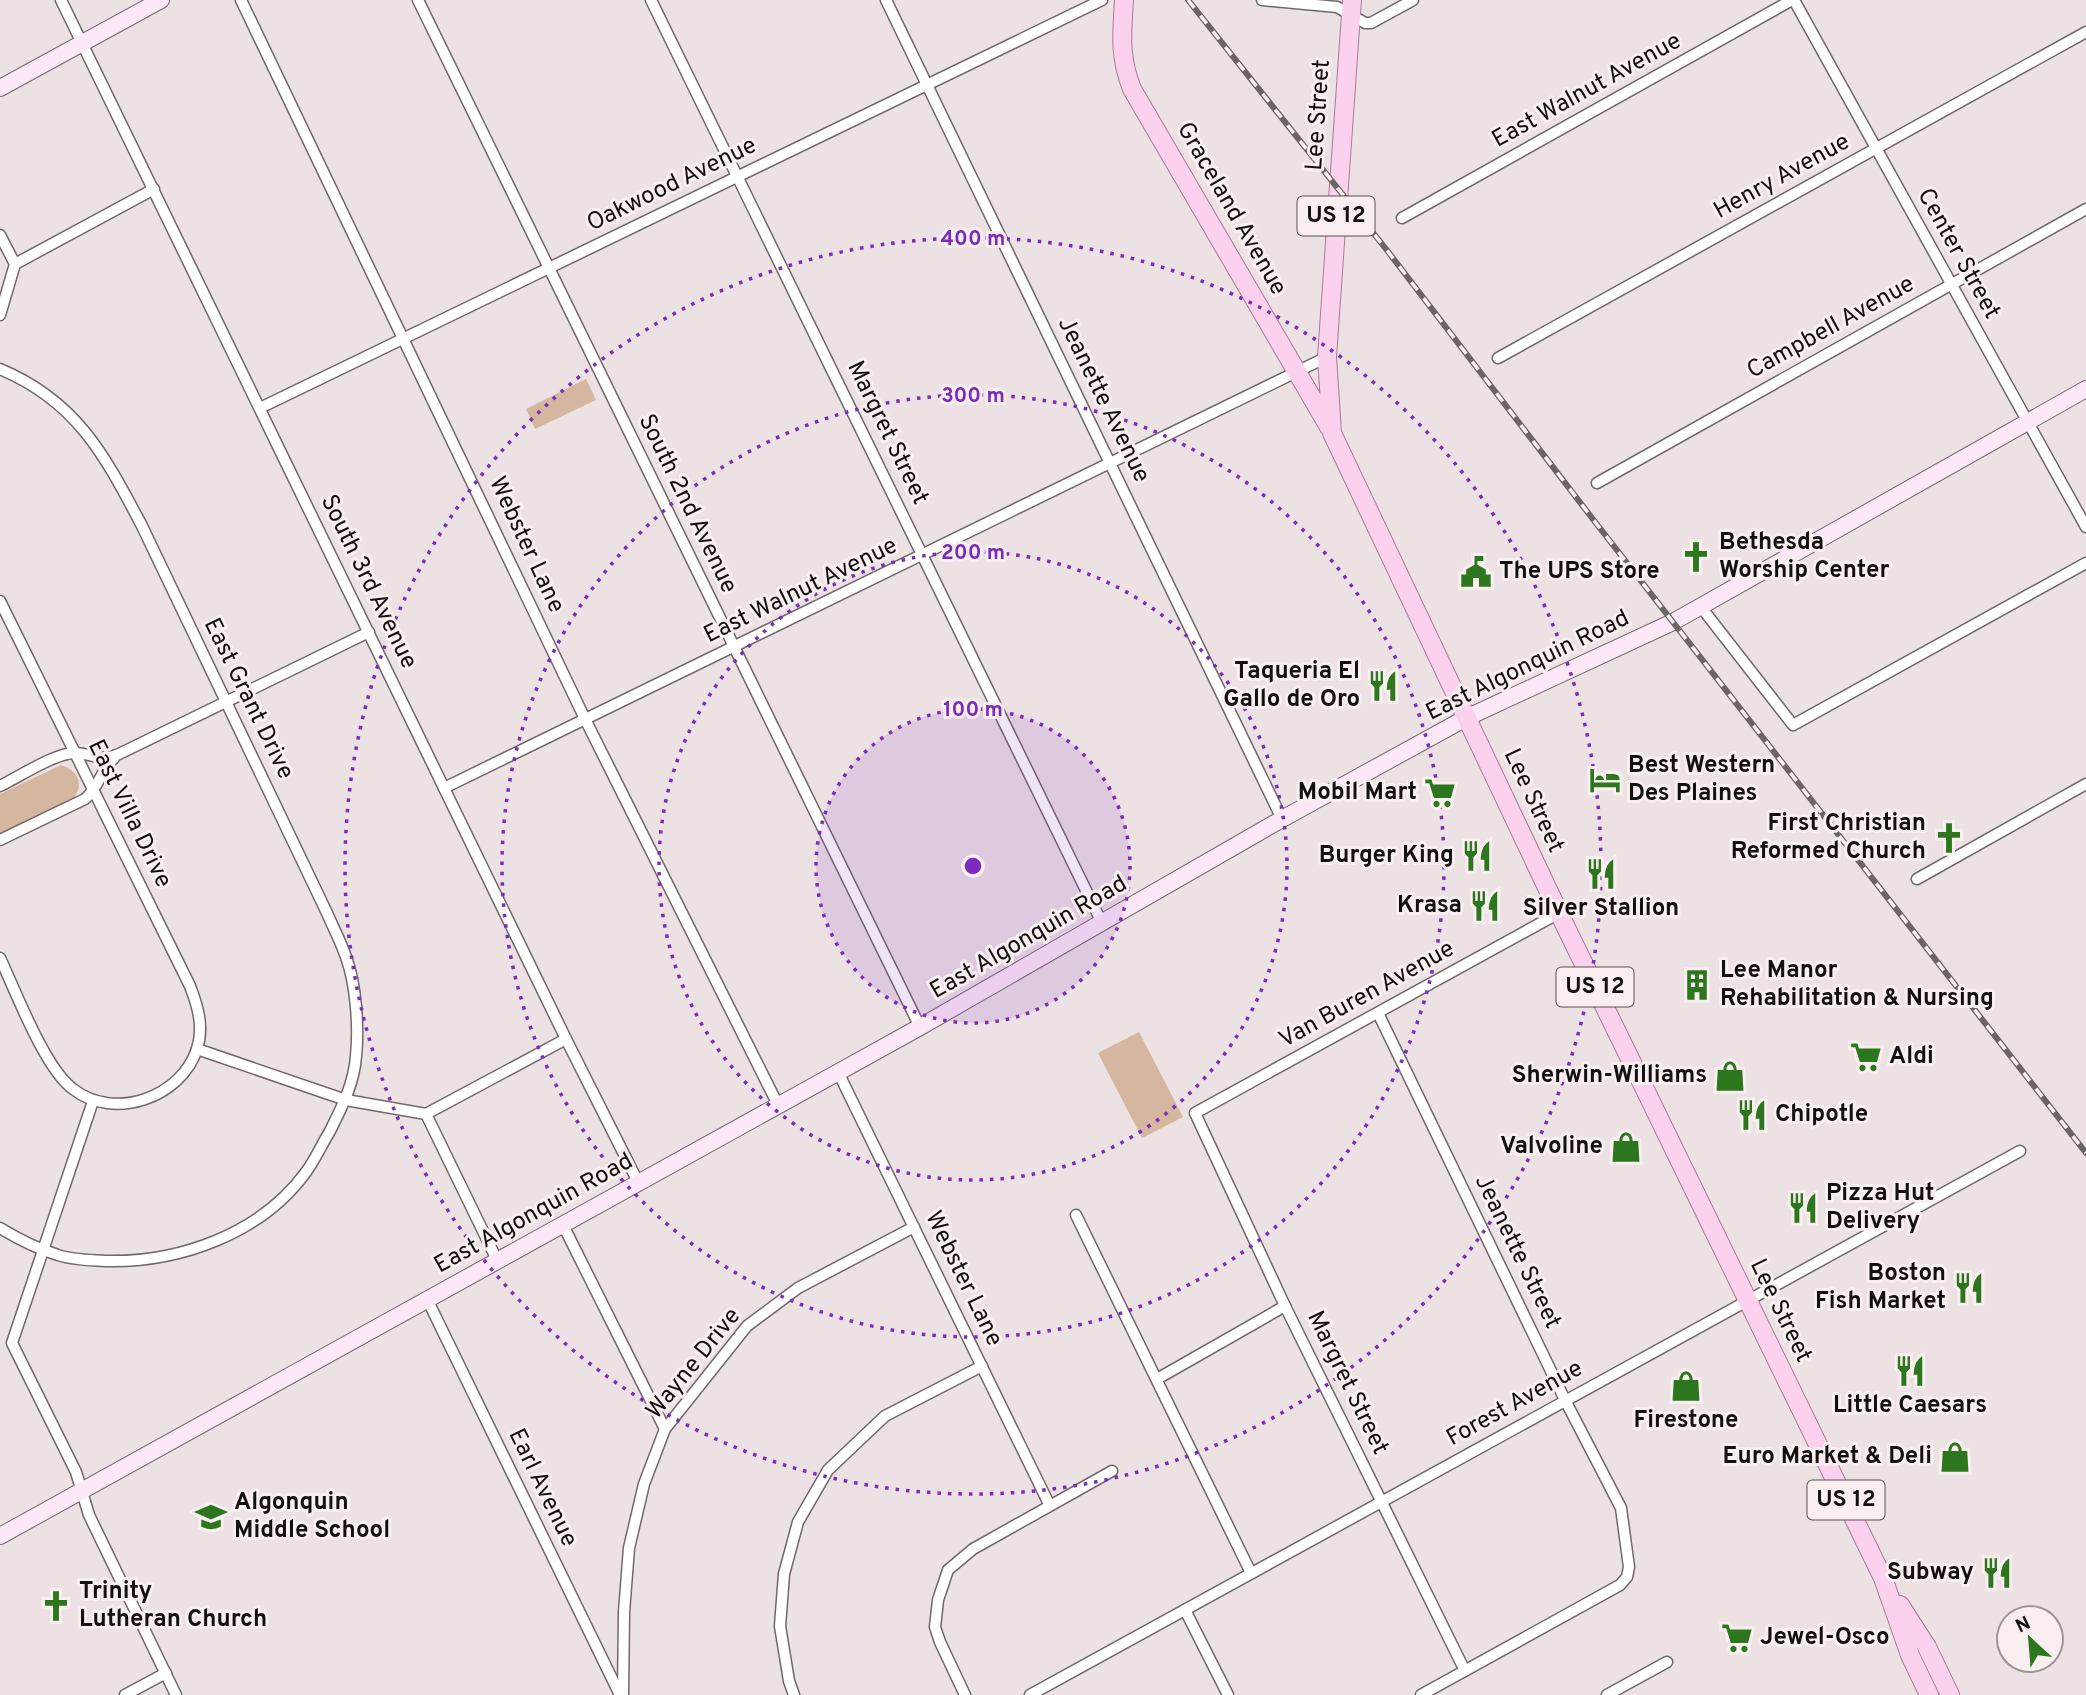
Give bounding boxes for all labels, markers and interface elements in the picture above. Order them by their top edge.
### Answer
street label: East Walnut Avenue [1487,27,1687,155]
street label: Lee Street [1300,58,1338,172]
street label: Graceland Avenue [1169,117,1293,301]
street label: Henry Avenue [1709,127,1855,227]
street label: Oakwood Avenue [582,131,762,239]
street label: Center Street [1910,183,2006,325]
road number: US 12 [1298,196,1374,236]
text: 400 m [941,226,1005,253]
street label: Campbell Avenue [1742,270,1920,386]
street label: Jeanette Avenue [1050,312,1156,488]
street label: Margret Street [839,356,935,510]
text: 300 m [941,383,1005,410]
street label: South 2nd Avenue [631,410,743,598]
street label: Webster Lane [481,472,571,618]
street label: South 3rd Avenue [313,490,423,674]
place label: Bethesda Worship Center [1719,528,1889,586]
street label: East Walnut Avenue [699,531,903,651]
text: 200 m [941,540,1005,567]
church icon: Bethesda Worship Center [1679,540,1713,574]
public building icon: The UPS Store [1459,555,1493,589]
place label: The UPS Store [1499,557,1660,587]
street label: East Algonquin Road [1421,604,1635,728]
street label: East Grant Drive [196,613,300,785]
place label: Taqueria El Gallo de Oro [1223,657,1360,715]
restaurant icon: Taqueria El Gallo de Oro [1366,669,1400,703]
text: 100 m [943,697,1003,724]
street label: East Villa Drive [80,735,178,893]
street label: Lee Street [1496,744,1570,858]
place label: Best Western Des Plaines [1628,751,1775,809]
hotel icon: Best Western Des Plaines [1588,763,1622,797]
supermarket icon: Mobil Mart [1423,776,1457,810]
place label: Mobil Mart [1298,778,1417,808]
place label: First Christian Reformed Church [1731,809,1926,867]
church icon: First Christian Reformed Church [1932,821,1966,855]
restaurant icon: Burger King [1460,839,1494,873]
place label: Burger King [1319,841,1454,871]
centre of rings [961,854,985,878]
restaurant icon: Silver Stallion [1584,857,1618,891]
street label: East Algonquin Road [925,869,1133,1007]
restaurant icon: Krasa [1468,889,1502,923]
place label: Krasa [1397,891,1462,921]
place label: Silver Stallion [1523,894,1679,924]
street label: Van Buren Avenue [1274,934,1460,1056]
place label: Lee Manor Rehabilitation & Nursing [1720,956,1994,1014]
road number: US 12 [1556,968,1634,1006]
building icon: Lee Manor Rehabilitation & Nursing [1680,968,1714,1002]
supermarket icon: Aldi [1849,1040,1883,1074]
place label: Aldi [1889,1042,1934,1072]
shop icon: Sherwin-Williams [1713,1059,1747,1093]
place label: Sherwin-Williams [1512,1061,1707,1091]
restaurant icon: Chipotle [1735,1098,1769,1132]
place label: Chipotle [1775,1100,1868,1130]
shop icon: Valvoline [1609,1130,1643,1164]
place label: Valvoline [1500,1132,1603,1162]
street label: East Algonquin Road [429,1147,639,1281]
street label: Jeanette Street [1467,1170,1567,1334]
place label: Pizza Hut Delivery [1826,1179,1935,1237]
restaurant icon: Pizza Hut Delivery [1786,1191,1820,1225]
street label: Webster Lane [917,1206,1009,1352]
street label: Lee Street [1742,1254,1818,1368]
place label: Boston Fish Market [1815,1259,1946,1317]
restaurant icon: Boston Fish Market [1952,1271,1986,1305]
street label: Wayne Drive [640,1302,748,1426]
street label: Margret Street [1299,1306,1395,1460]
street label: Forest Avenue [1442,1354,1588,1454]
restaurant icon: Little Caesars [1893,1354,1927,1388]
shop icon: Firestone [1669,1369,1703,1403]
place label: Little Caesars [1833,1391,1987,1421]
place label: Firestone [1634,1406,1738,1436]
street label: Earl Avenue [501,1424,583,1552]
shop icon: Euro Market & Deli [1938,1440,1972,1474]
place label: Euro Market & Deli [1723,1442,1932,1472]
road number: US 12 [1808,1480,1884,1520]
place label: Algonquin Middle School [234,1488,390,1546]
school or university icon: Algonquin Middle School [194,1500,228,1534]
restaurant icon: Subway [1980,1556,2014,1590]
place label: Subway [1887,1558,1974,1588]
place label: Trinity Lutheran Church [79,1577,267,1635]
church icon: Trinity Lutheran Church [39,1589,73,1623]
north arrow [1995,1604,2065,1674]
text: N [2012,1612,2035,1639]
supermarket icon: Jewel-Osco [1720,1621,1754,1655]
place label: Jewel-Osco [1760,1623,1890,1653]

